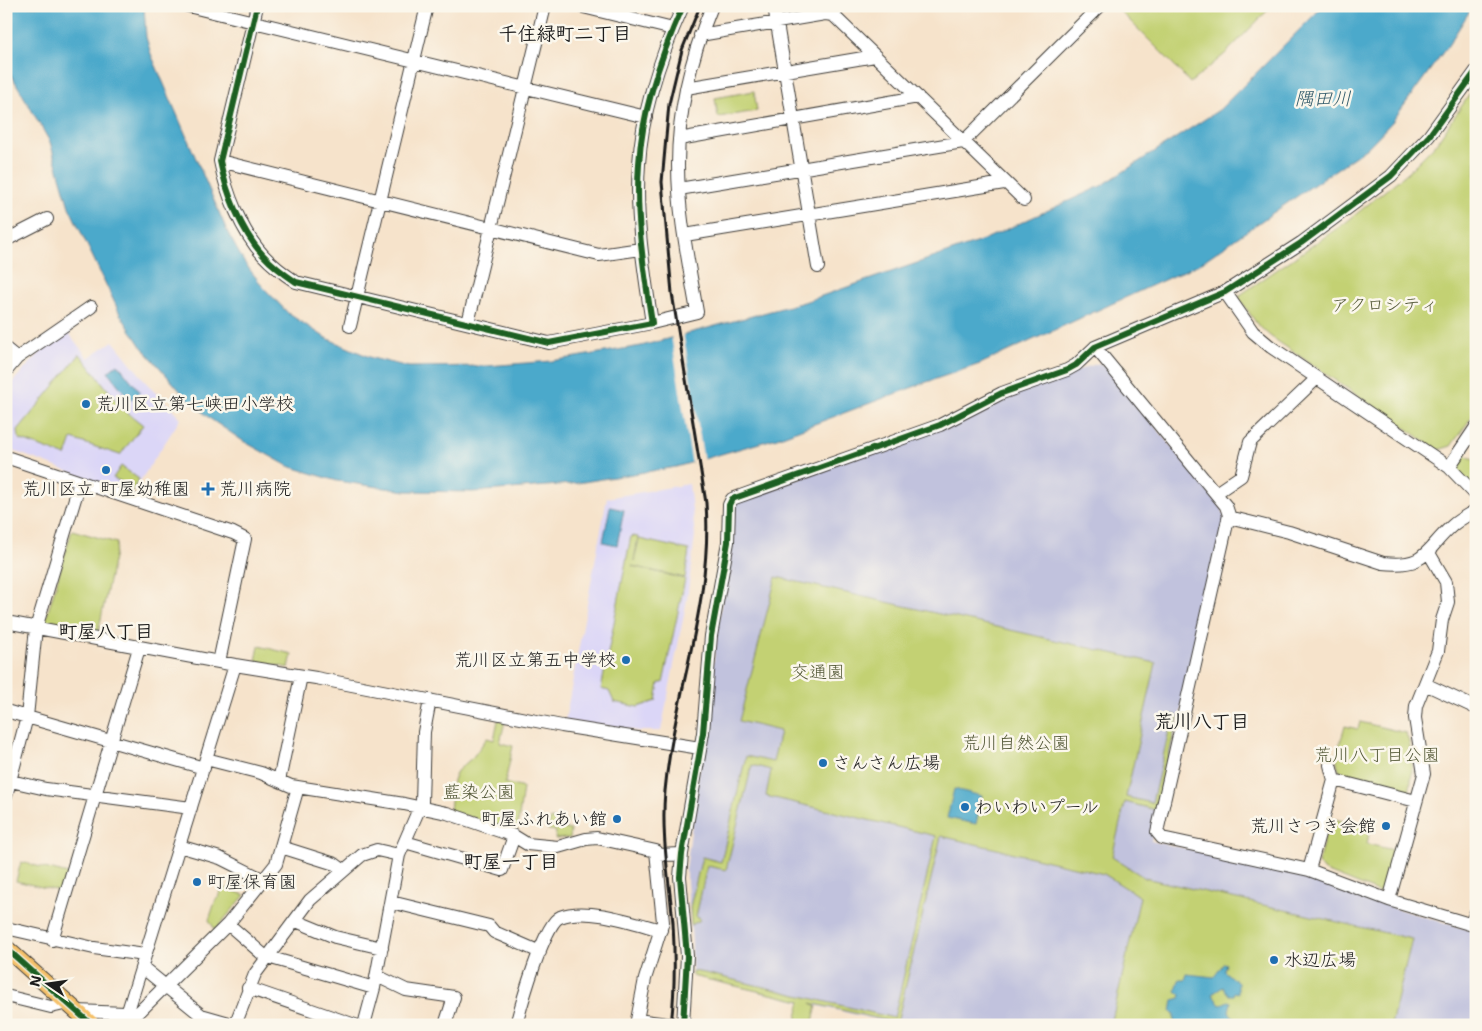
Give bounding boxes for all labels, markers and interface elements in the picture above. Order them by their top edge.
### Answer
district label: 千住緑町二丁目 [498,21,632,46]
water label: 隅田川 [1294,86,1352,111]
park label: アクロシティ [1332,293,1438,317]
place label: 荒川区立第七峡田小学校 [96,392,294,416]
marker: 荒川区立第七峡田小学校 [80,398,92,410]
marker: 荒川区立 町屋幼稚園 [100,464,112,476]
place label: 荒川区立 町屋幼稚園 [22,477,190,501]
place label: 荒川病院 [219,477,291,501]
marker: 荒川病院 [201,482,215,496]
district label: 町屋八丁目 [58,619,154,644]
place label: 荒川区立第五中学校 [454,648,616,672]
marker: 荒川区立第五中学校 [620,654,632,666]
park label: 交通園 [791,660,845,684]
district label: 荒川八丁目 [1154,709,1250,734]
park label: 荒川自然公園 [962,731,1070,755]
park label: 荒川八丁目公園 [1314,743,1440,767]
place label: さんさん広場 [833,751,940,775]
marker: さんさん広場 [817,757,829,769]
park label: 藍染公園 [443,780,515,804]
place label: わいわいプール [975,795,1099,819]
marker: わいわいプール [959,801,971,813]
place label: 町屋ふれあい館 [481,807,607,831]
marker: 町屋ふれあい館 [611,813,623,825]
place label: 荒川さつき会館 [1250,814,1376,838]
marker: 荒川さつき会館 [1380,820,1392,832]
district label: 町屋一丁目 [463,849,559,874]
place label: 町屋保育園 [207,870,297,894]
marker: 町屋保育園 [191,876,203,888]
place label: 水辺広場 [1284,948,1356,972]
marker: 水辺広場 [1268,954,1280,966]
north arrow [22,958,72,1008]
text: N [25,974,45,989]

